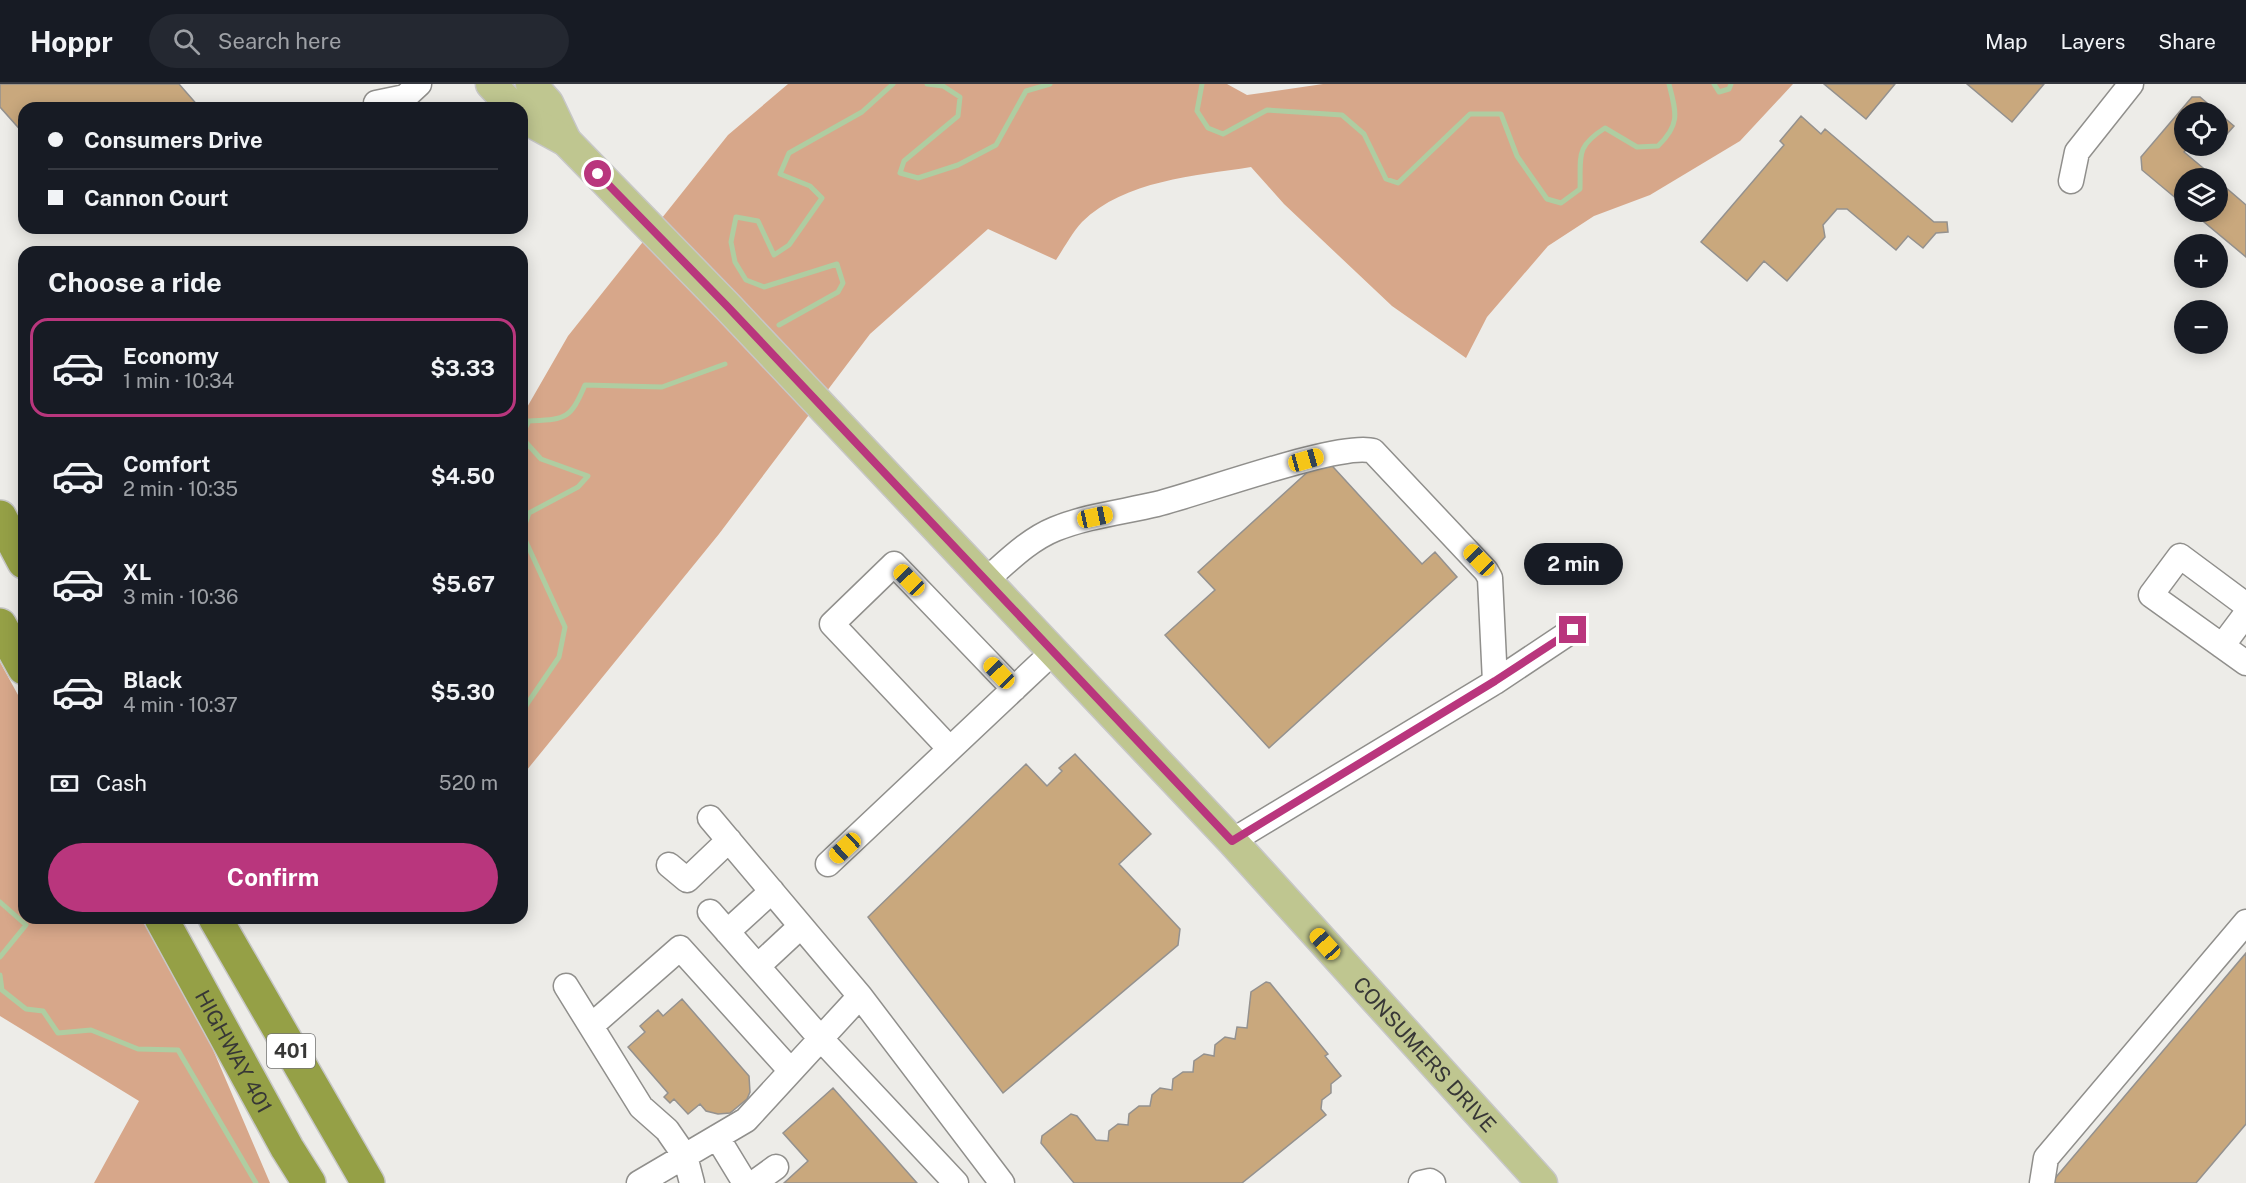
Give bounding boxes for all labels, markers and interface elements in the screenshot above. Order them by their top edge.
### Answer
search box [149,14,569,68]
text: Hoppr [30,25,113,58]
icon: search [170,25,203,58]
text: Search here [218,28,341,54]
text: Map [1985,29,2028,54]
text: Layers [2061,29,2125,54]
text: Share [2158,29,2216,54]
map controls [2174,102,2228,354]
button: locate [2174,102,2228,156]
text: Consumers Drive [84,127,263,153]
route start [584,160,611,187]
button: layers [2174,168,2228,222]
text: Cannon Court [84,185,228,211]
button: + [2174,234,2228,288]
text: Choose a ride [48,266,222,298]
button: − [2174,300,2228,354]
icon: car [51,341,105,395]
text: Economy [123,343,219,369]
text: $3.33 [430,355,495,381]
text: 1 min · 10:34 [123,369,234,393]
car [1286,446,1326,474]
icon: car [51,449,105,503]
text: Comfort [123,451,210,477]
text: $4.50 [431,463,495,489]
text: 2 min · 10:35 [123,477,238,501]
car [1076,504,1114,530]
car [1460,541,1498,579]
callout: 2 min [1524,543,1622,585]
text: 2 min [1547,552,1600,576]
icon: car [51,557,105,611]
text: XL [123,559,151,585]
car [890,561,928,599]
text: $5.67 [431,571,495,597]
text: 3 min · 10:36 [123,585,238,609]
route end [1559,616,1586,643]
car [980,654,1018,692]
icon: car [51,665,105,719]
text: Black [123,667,182,693]
text: $5.30 [431,679,495,705]
text: 4 min · 10:37 [123,693,238,717]
icon: cash [48,767,81,800]
text: Cash [96,770,147,796]
text: 520 m [439,771,498,795]
car [826,829,864,867]
button: Confirm [48,843,498,912]
car [1306,925,1344,963]
street label: CONSUMERS DRIVE [1348,971,1502,1137]
street label: HIGHWAY 401 [190,985,278,1117]
road number: 401 [267,1034,315,1068]

